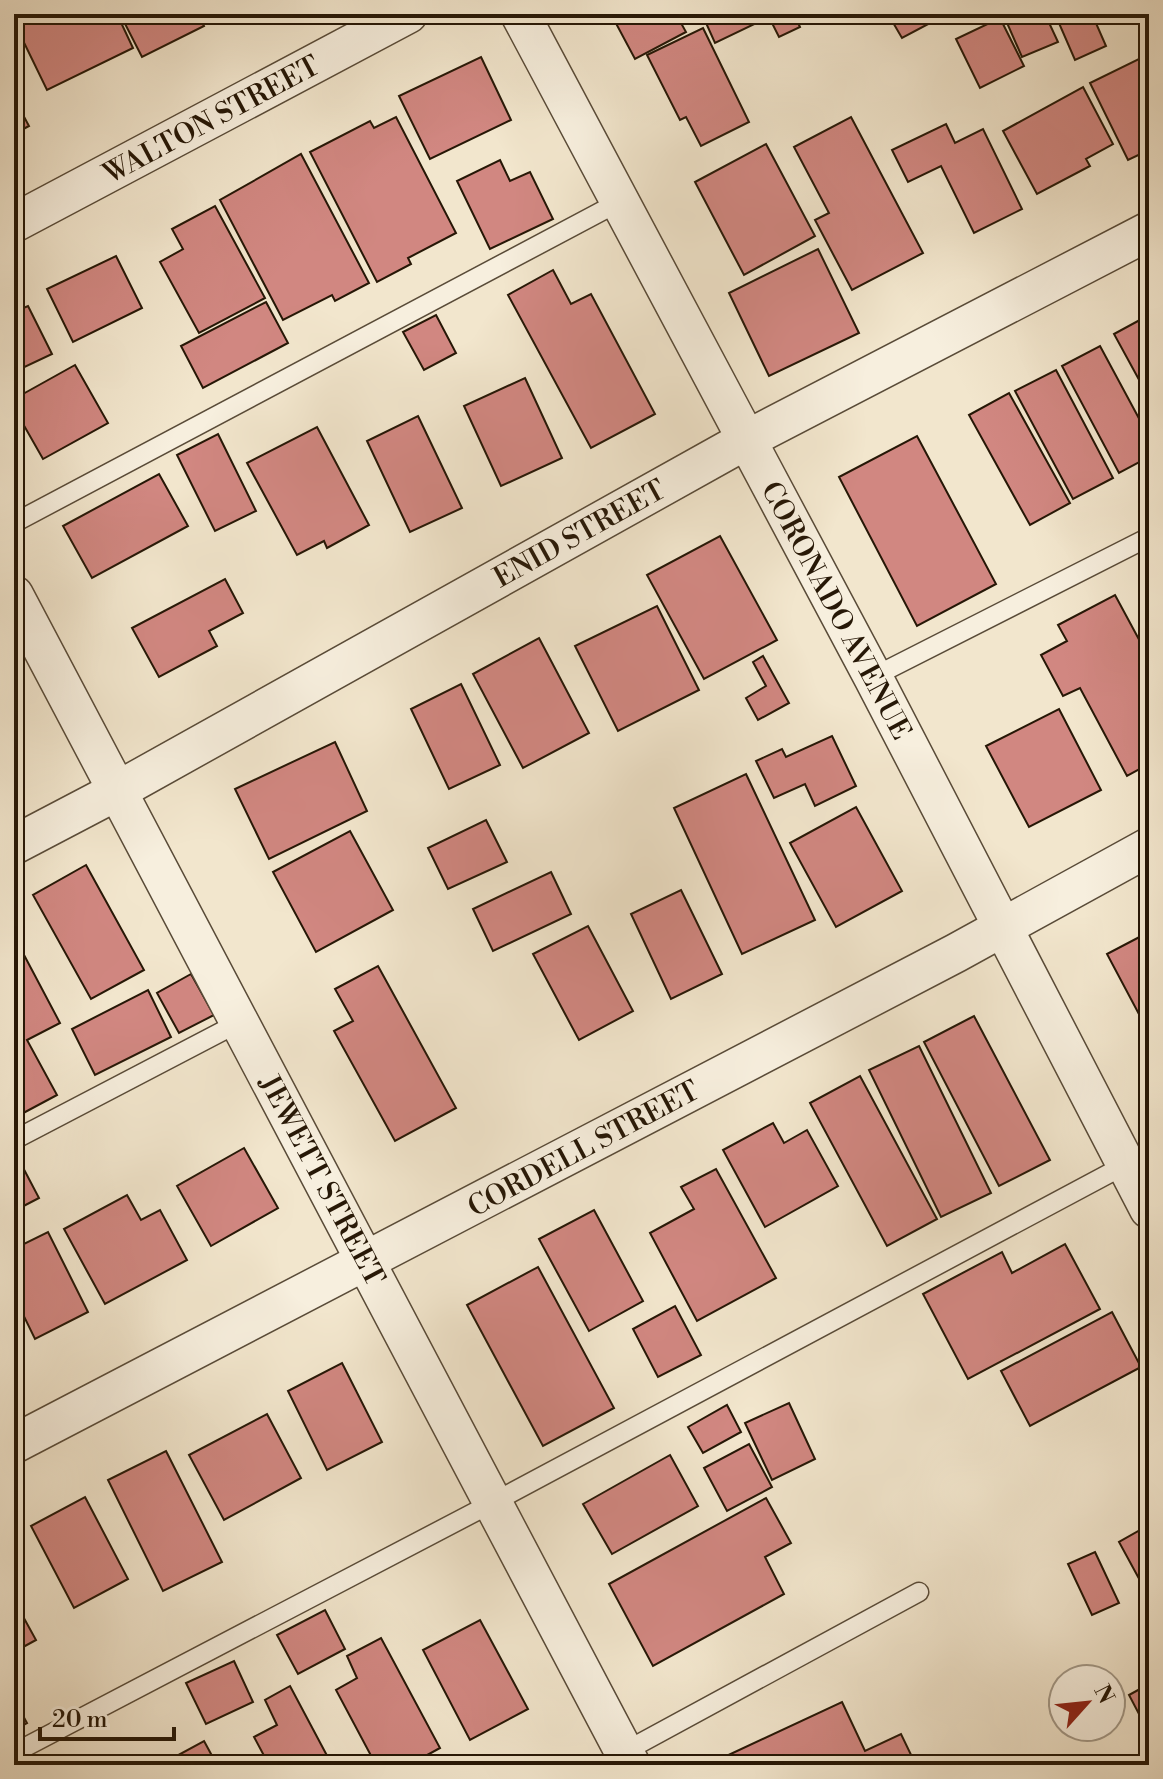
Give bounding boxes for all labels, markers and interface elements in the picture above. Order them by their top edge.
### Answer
street label: WALTON STREET [97,49,326,193]
street label: ENID STREET [488,473,672,596]
street label: CORONADO AVENUE [753,476,919,746]
street label: JEWETT STREET [251,1068,392,1292]
street label: CORDELL STREET [462,1073,705,1225]
north arrow [1047,1663,1127,1743]
text: N [1088,1681,1120,1709]
scale bar [40,1691,174,1741]
text: 20 m [52,1705,108,1735]

